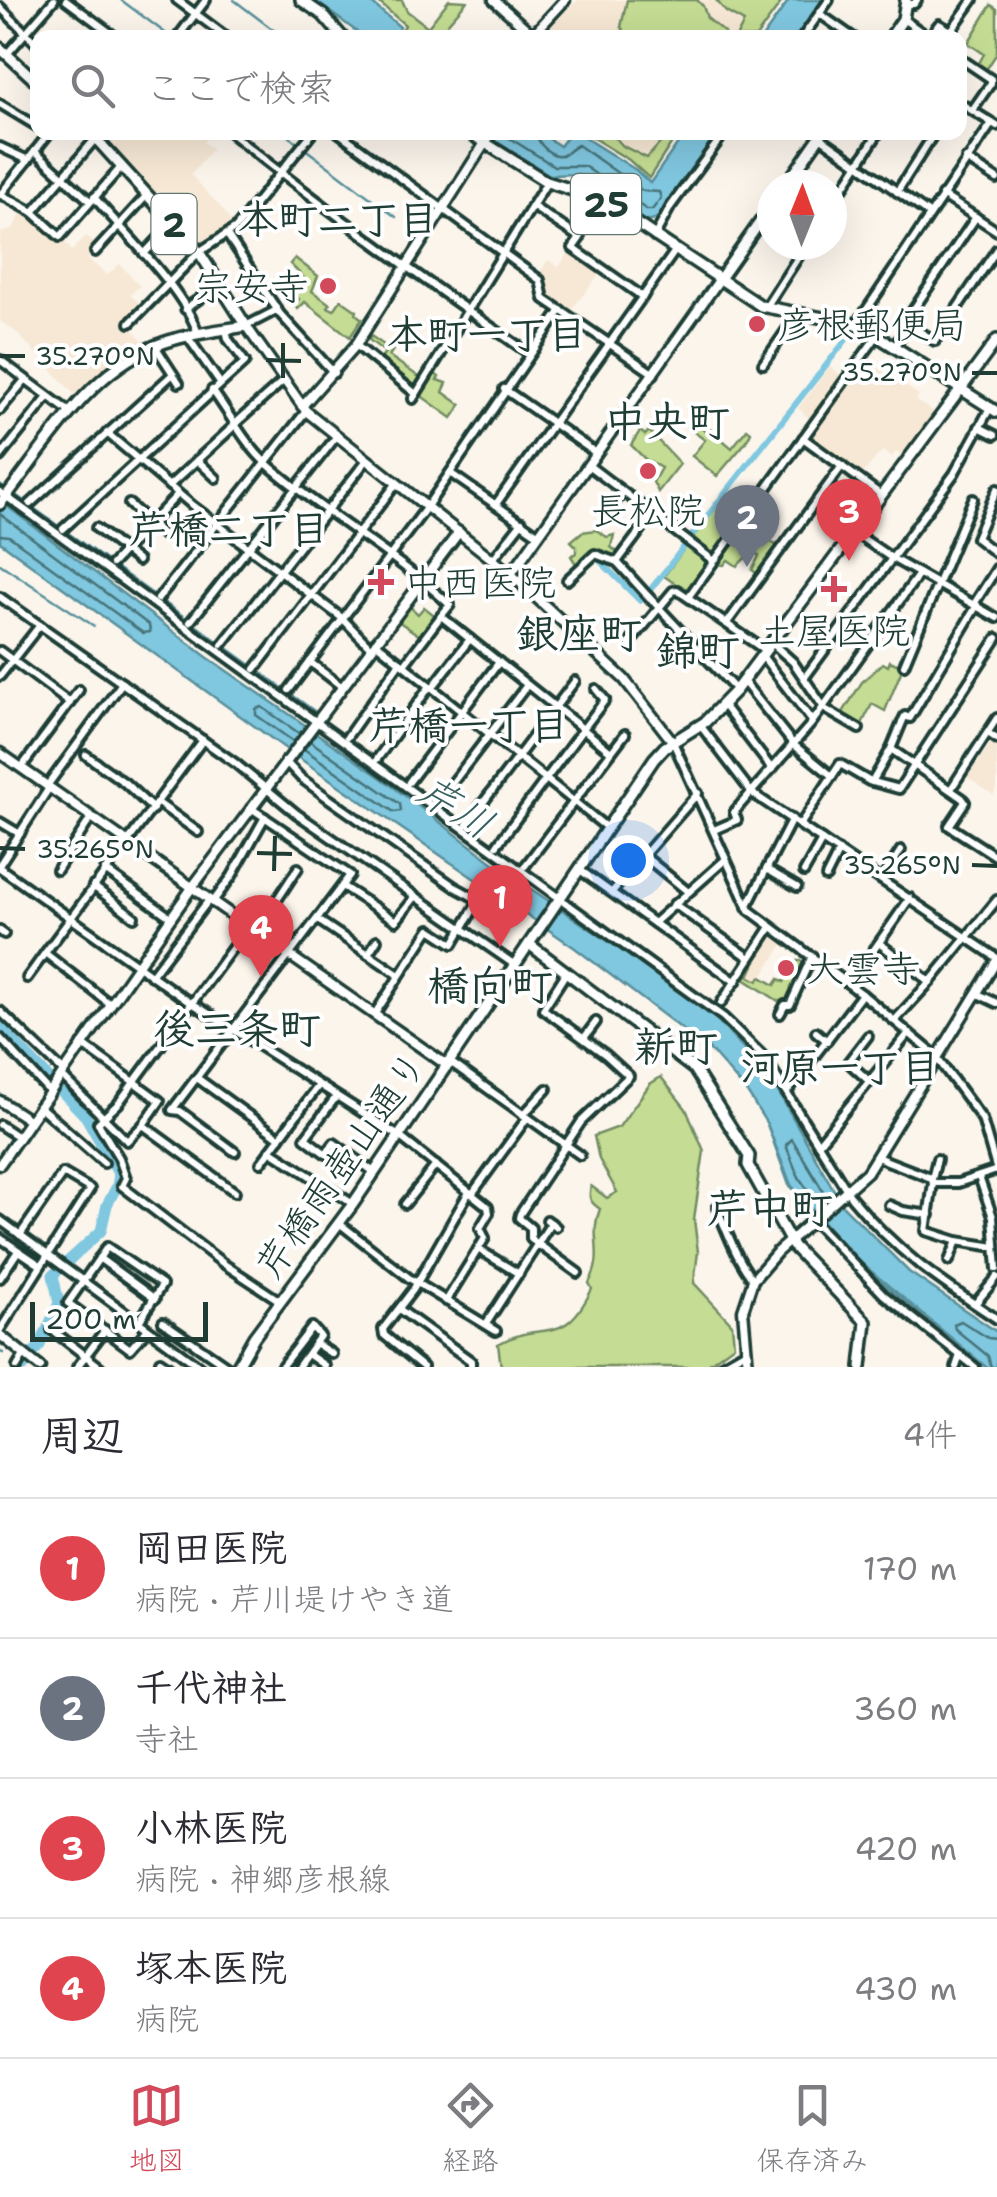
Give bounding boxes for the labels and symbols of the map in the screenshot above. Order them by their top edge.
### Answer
north arrow [757,170,847,260]
road number: 25 [571,174,641,234]
district label: 本町二丁目 [238,192,438,246]
road number: 2 [152,194,196,254]
place label: 宗安寺 [194,261,308,312]
marker: 宗安寺 [317,275,339,297]
place label: 彦根郵便局 [777,299,967,350]
district label: 本町一丁目 [387,307,587,361]
marker: 彦根郵便局 [746,313,768,335]
text: 35.270°N [35,339,155,373]
text: 35.270°N [842,355,962,389]
district label: 中央町 [604,393,730,449]
marker: 長松院 [637,460,659,482]
pin: 3 [816,478,882,561]
pin: 2 [714,484,780,567]
place label: 長松院 [591,485,705,536]
district label: 芹橋二丁目 [129,502,329,556]
place label: 中西医院 [404,557,556,608]
marker: 中西医院 [368,569,394,595]
marker: 土屋医院 [821,576,847,602]
district label: 銀座町 [516,605,642,661]
place label: 土屋医院 [758,605,910,656]
district label: 錦町 [656,622,740,678]
district label: 芹橋一丁目 [369,698,569,752]
water label: 芹川 [408,763,504,851]
text: 35.265°N [36,832,154,866]
your location [603,835,654,886]
text: 35.265°N [843,848,961,882]
pin: 1 [468,864,532,947]
pin: 4 [228,894,294,977]
place label: 大雲寺 [806,943,920,994]
district label: 橋向町 [427,957,553,1013]
marker: 大雲寺 [775,957,797,979]
district label: 後三条町 [153,1000,321,1056]
district label: 新町 [634,1018,718,1074]
street label: 芹橋雨壺山通り [244,1040,438,1288]
district label: 河原一丁目 [740,1040,940,1094]
district label: 芹中町 [707,1180,833,1236]
scale bar [30,1297,208,1342]

